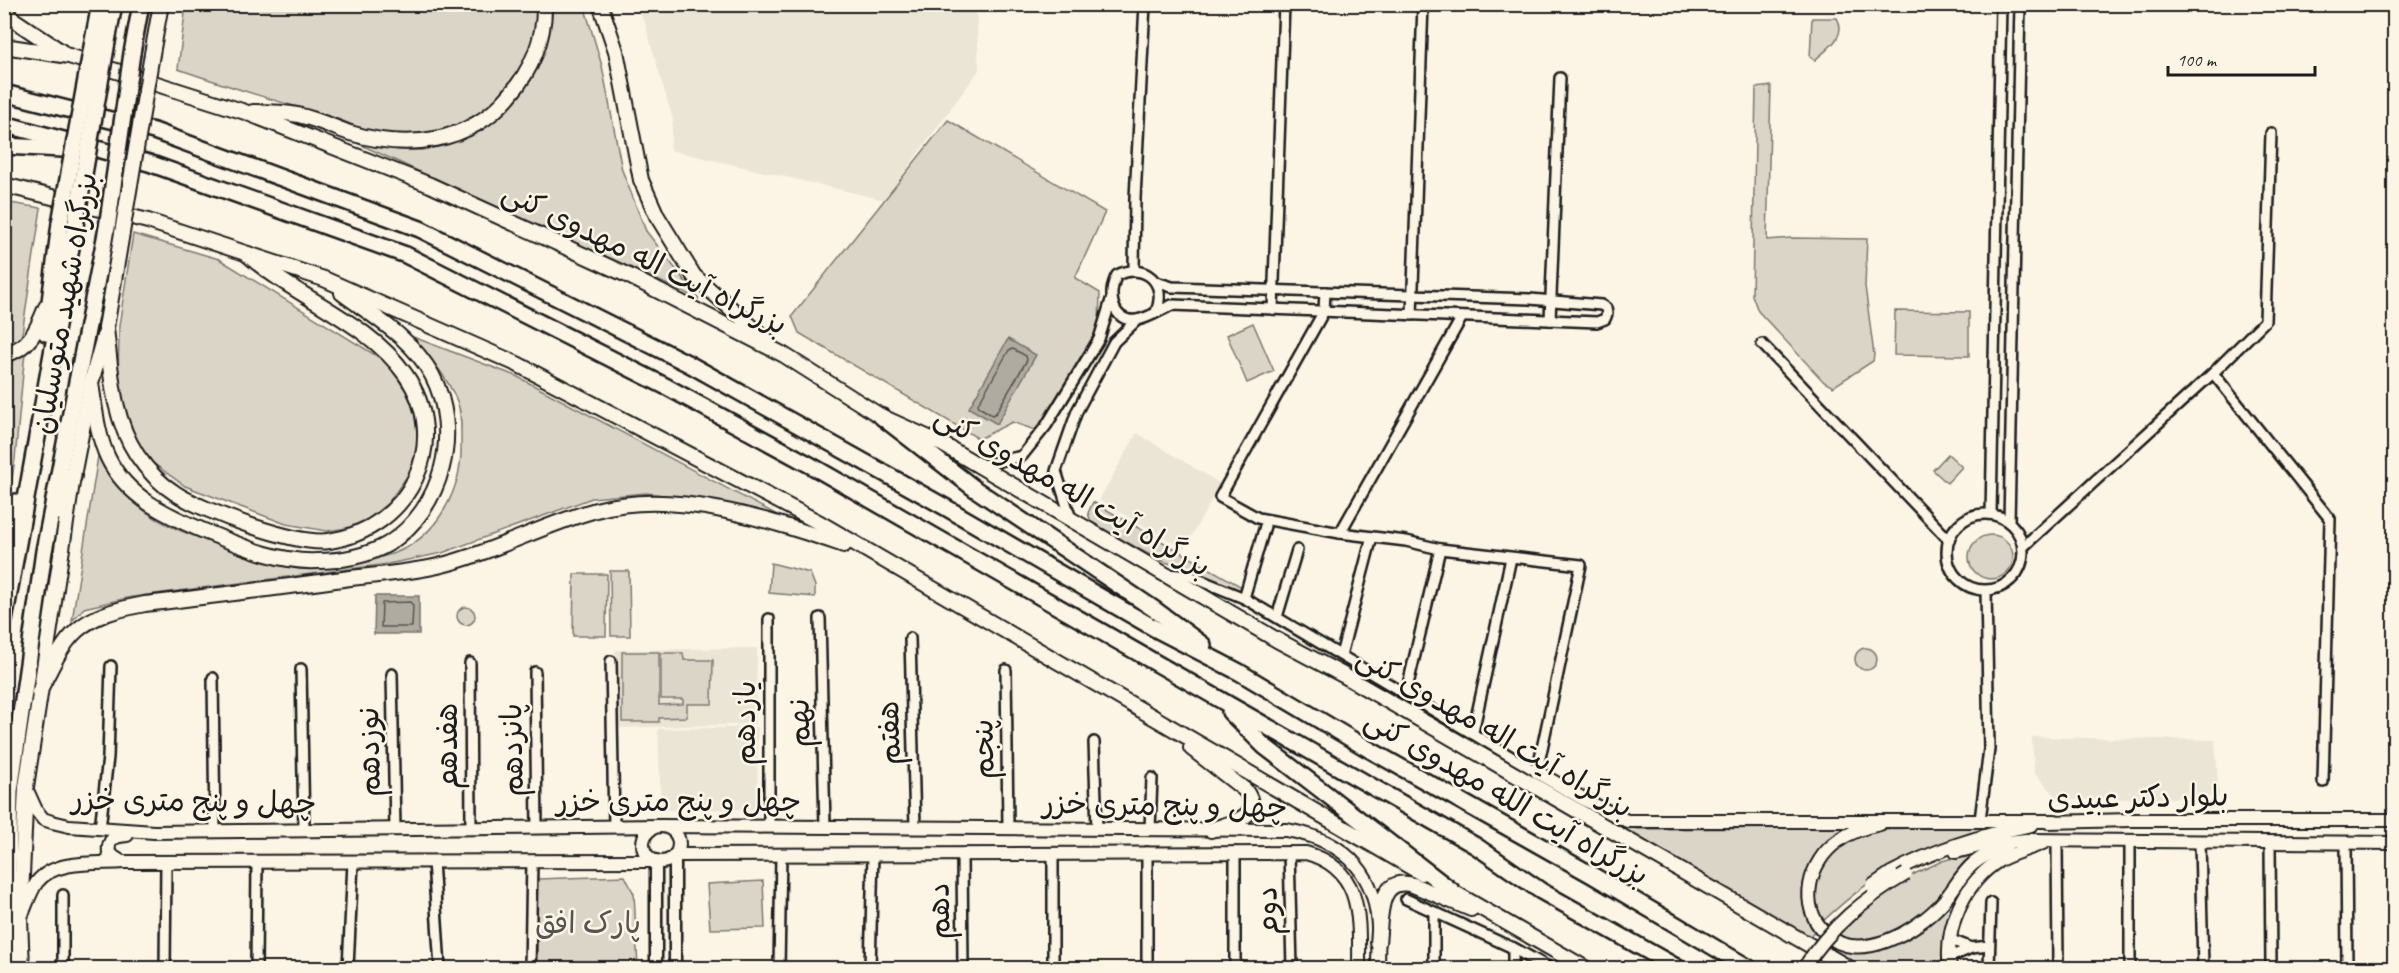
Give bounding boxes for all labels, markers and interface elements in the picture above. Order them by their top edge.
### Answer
scale bar [2168,39,2315,77]
text: 100 m [2177,49,2218,71]
street label: بزرگراه شهید متوسلیان [22,169,106,437]
street label: بزرگراه آیت اله مهدوی کنی [496,172,794,344]
street label: بزرگراه آیت اله مهدوی کنی [928,396,1218,586]
street label: بزرگراه آیت اله مهدوی کنی [1350,637,1640,827]
street label: یازدهم [726,681,767,765]
street label: نهم [780,698,821,748]
street label: هفتم [869,700,912,766]
street label: بزرگراه آیت الله مهدوی کنی [1358,700,1656,894]
street label: هفدهم [428,703,470,789]
street label: پانزدهم [492,703,535,797]
street label: نوزدهم [349,707,392,797]
street label: پنجم [963,718,1006,780]
street label: بلوار دکتر عبیدی [2047,776,2229,818]
street label: چهل و پنج متری خزر [68,780,317,823]
street label: چهل و پنج متری خزر [554,782,801,821]
street label: چهل و پنج متری خزر [1039,784,1288,827]
street label: دهم [920,882,961,940]
street label: دوم [1247,886,1291,936]
park label: پارک افق [535,904,641,942]

